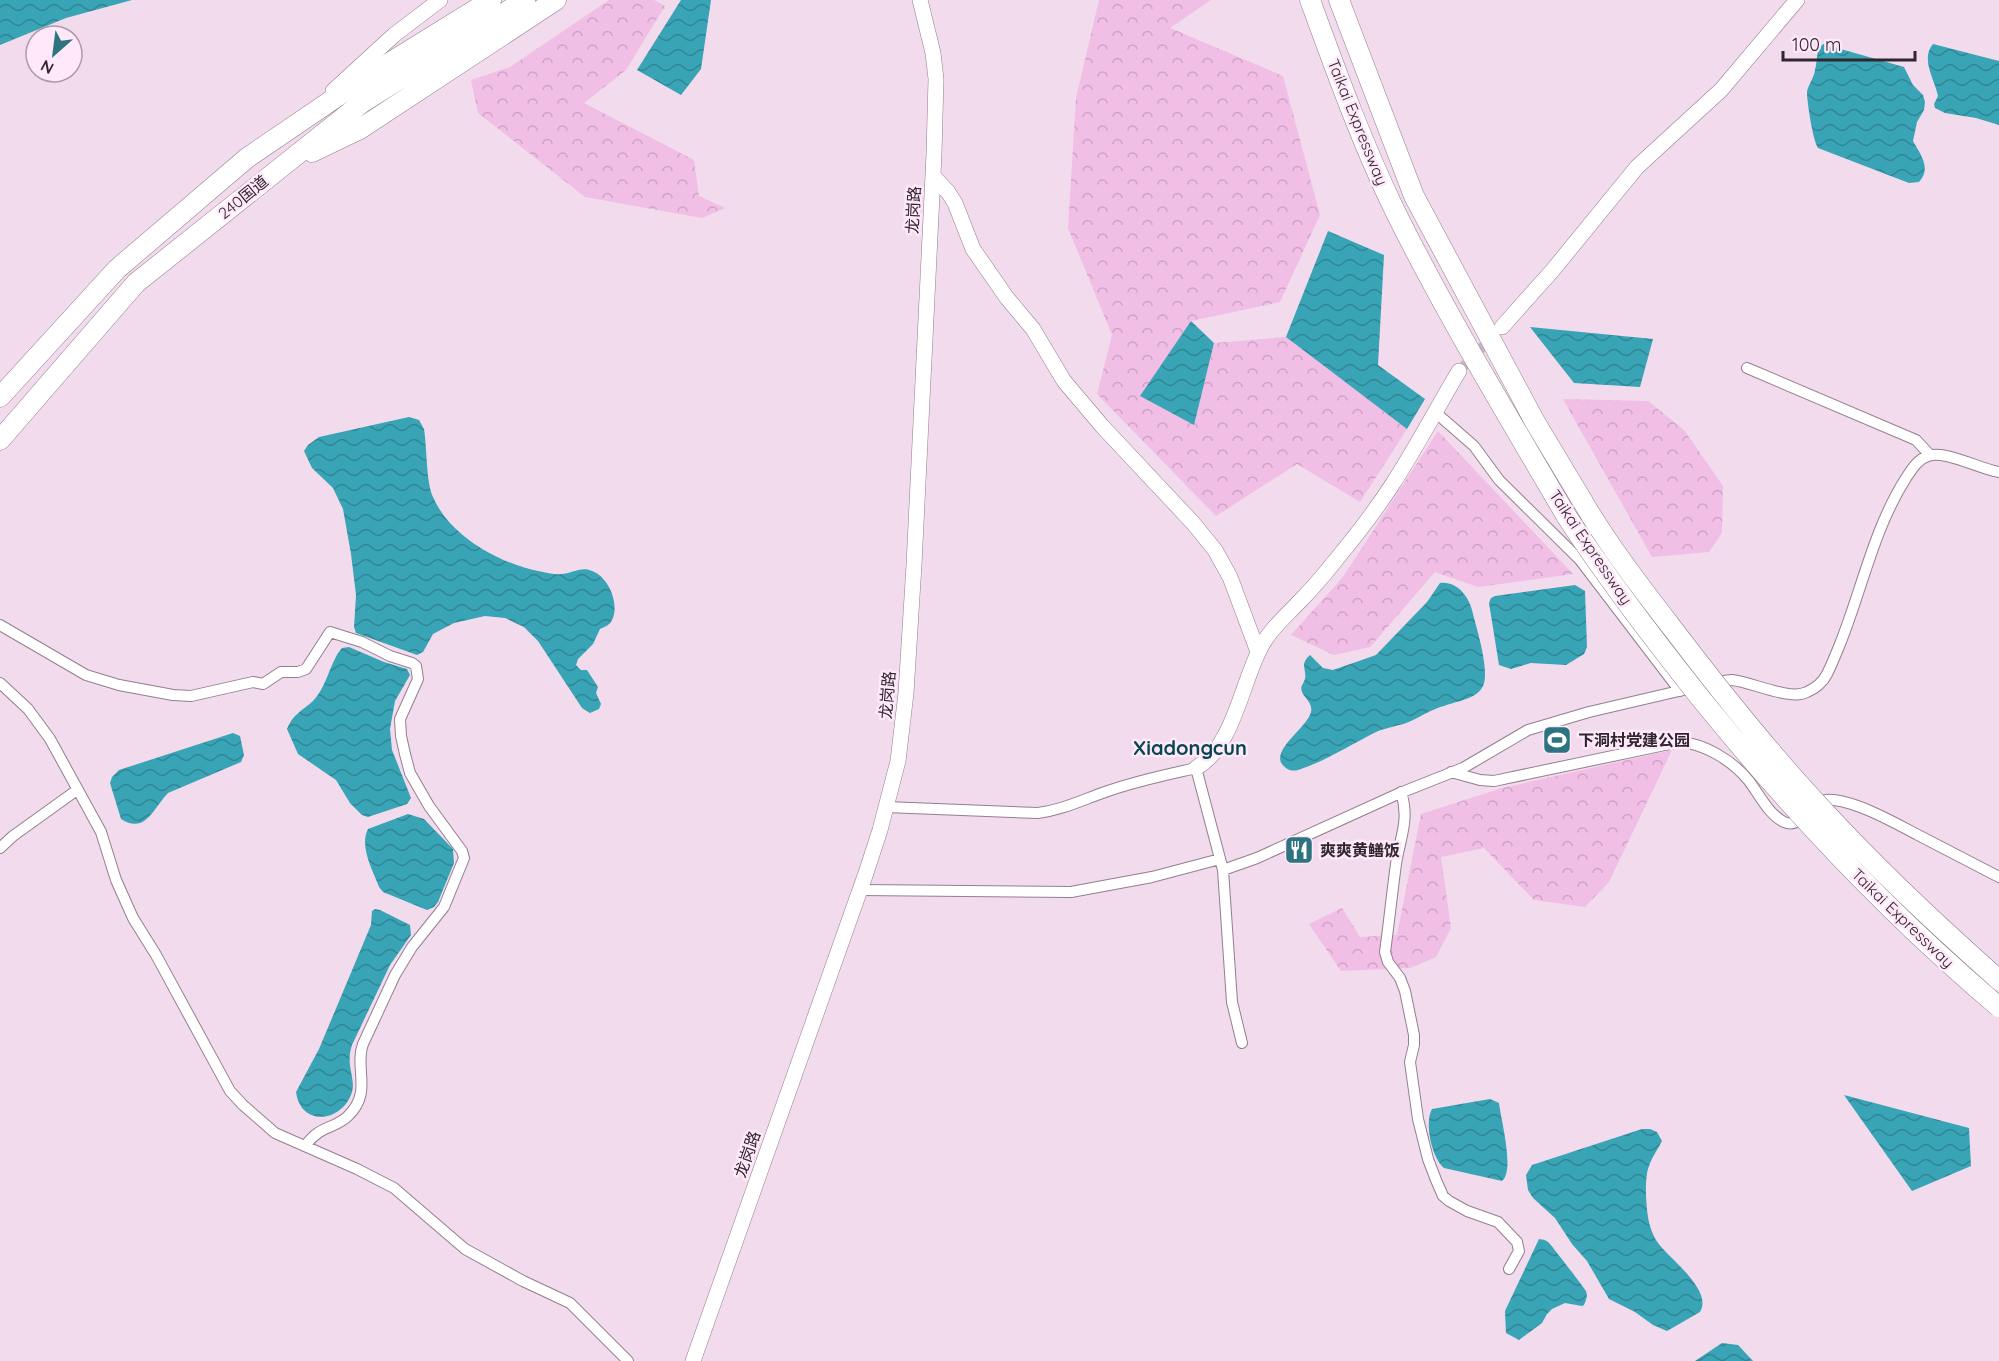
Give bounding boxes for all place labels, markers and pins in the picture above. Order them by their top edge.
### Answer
sports icon: 下洞村党建公园 [1541,724,1573,756]
place label: 下洞村党建公园 [1578,730,1690,750]
restaurant icon: 爽爽黄鳝饭 [1283,834,1315,866]
place label: 爽爽黄鳝饭 [1320,840,1400,860]

